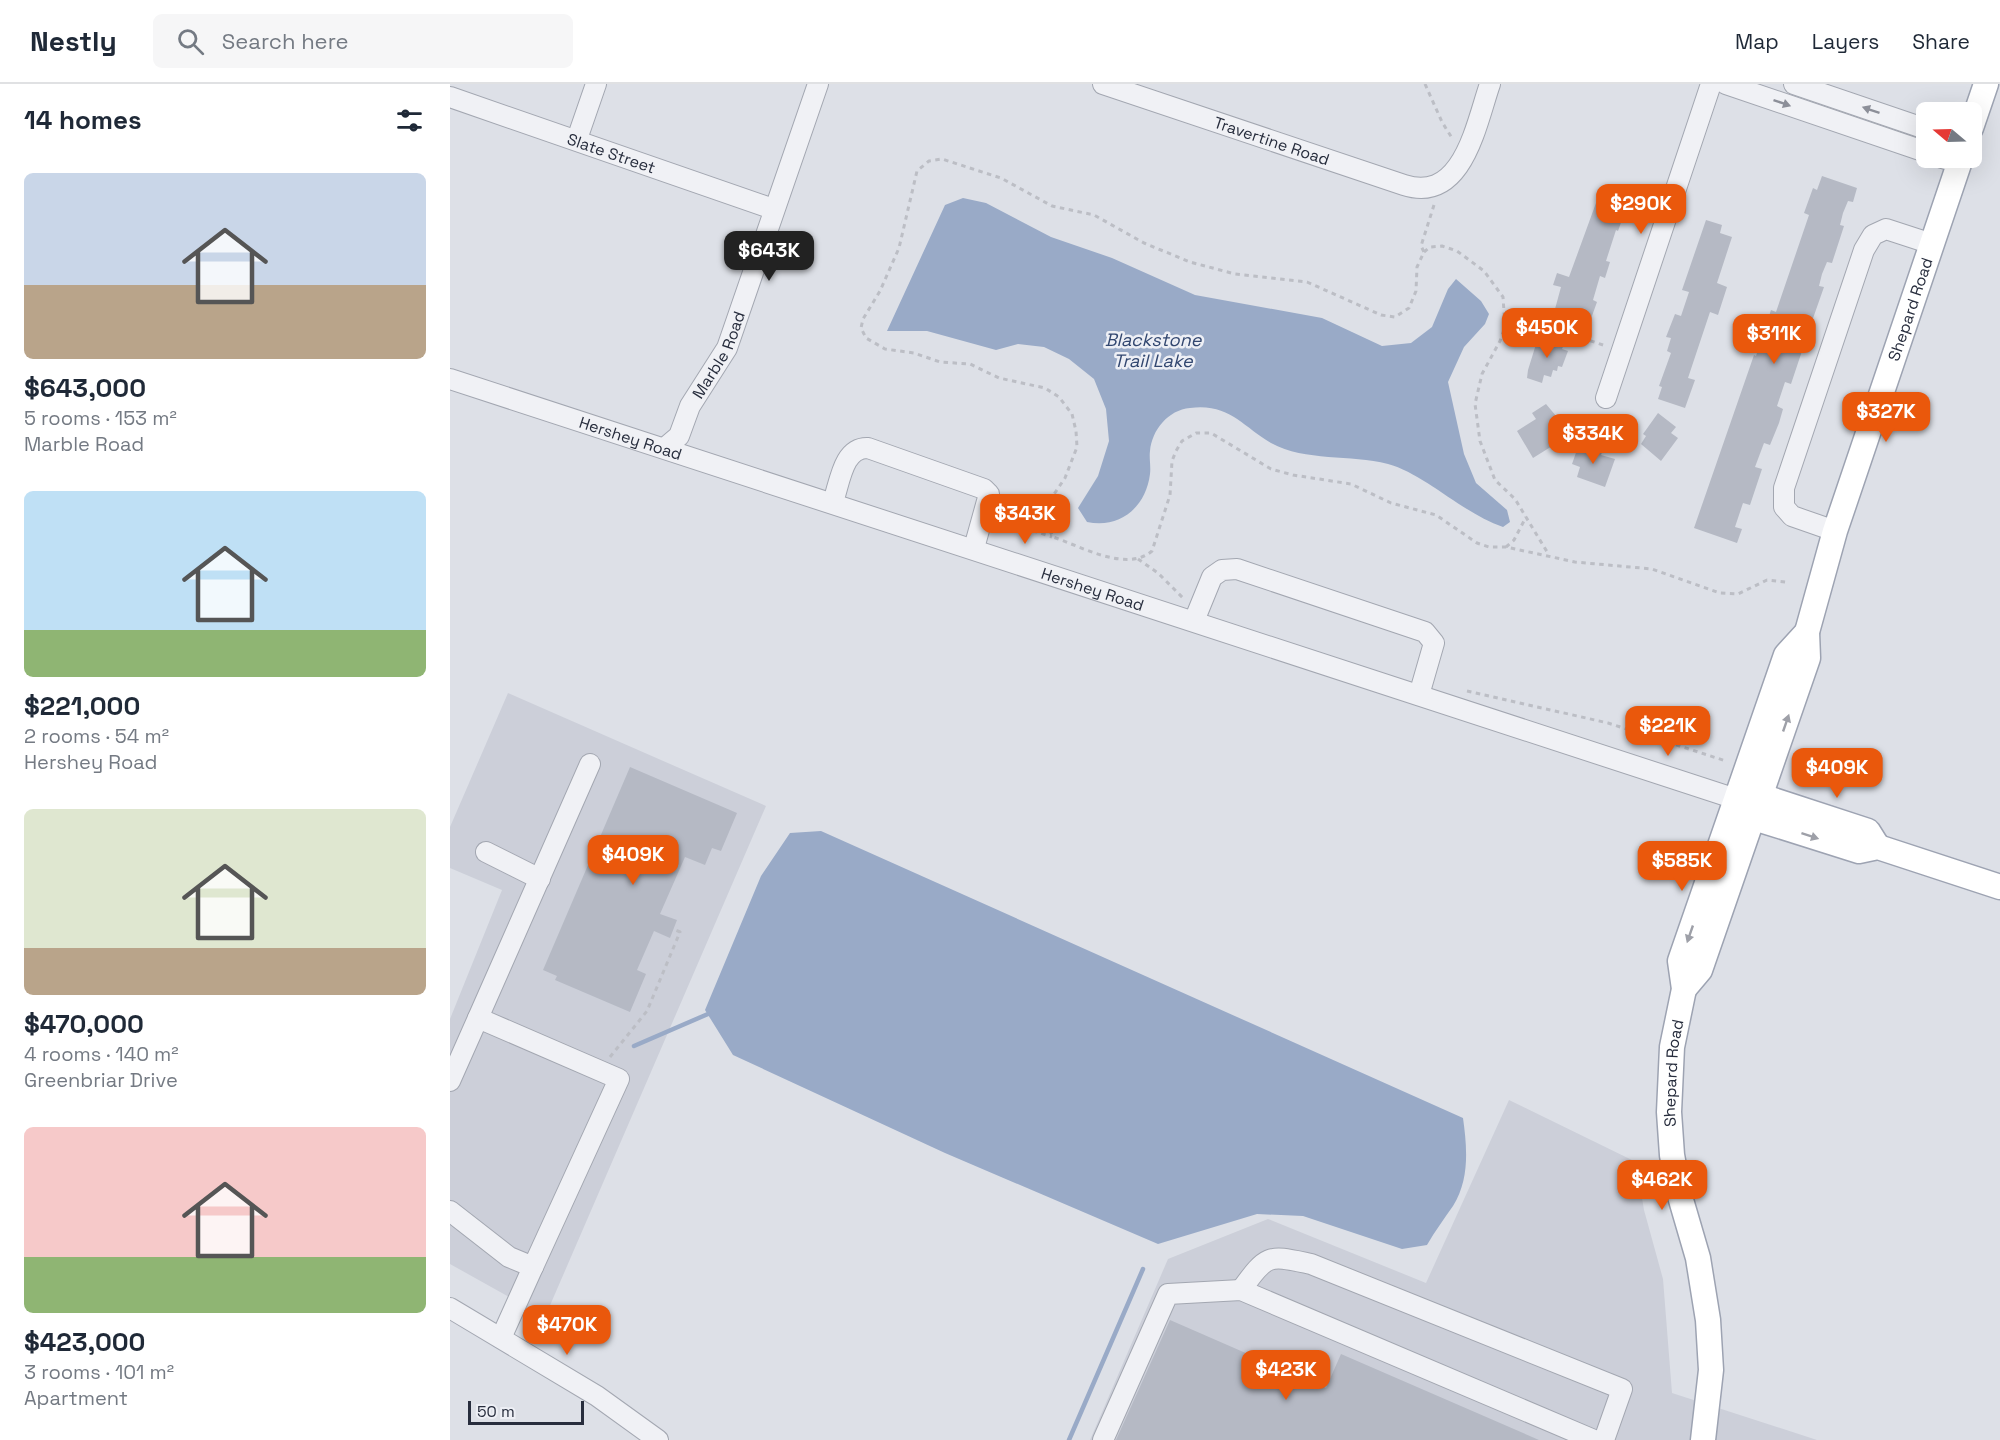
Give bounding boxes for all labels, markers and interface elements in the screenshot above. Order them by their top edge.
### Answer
search box [153,14,573,68]
text: Nestly [30,23,117,59]
icon: search [174,25,207,58]
text: Search here [222,27,349,55]
text: Map [1735,28,1779,55]
text: Layers [1812,28,1879,55]
text: Share [1912,28,1970,55]
one-way arrow [1773,99,1791,108]
north arrow [1916,102,1982,168]
map controls [1916,102,1982,168]
text: 14 homes [24,103,142,137]
icon: filters [393,104,426,137]
one-way arrow [1862,105,1880,115]
street label: Travertine Road [1211,111,1332,170]
street label: Slate Street [565,128,659,178]
pin: $290K [1599,184,1683,235]
text: $290K [1610,190,1672,216]
icon: home [171,212,279,320]
pin: $643K [727,231,811,282]
text: $643K [738,237,800,263]
street label: Shepard Road [1883,255,1937,364]
street label: Marble Road [687,308,749,402]
pin: $450K [1505,308,1589,359]
text: $450K [1516,314,1578,340]
pin: $311K [1732,314,1816,365]
text: $311K [1747,320,1801,346]
water label: Blackstone Trail Lake [1105,328,1203,372]
text: $643,000 [24,371,146,405]
pin: $327K [1844,392,1928,443]
text: $327K [1856,398,1916,424]
text: 5 rooms · 153 m² [24,405,177,431]
street label: Hershey Road [577,411,685,465]
pin: $334K [1551,414,1635,465]
text: $334K [1562,420,1624,446]
text: Marble Road [24,431,144,457]
pin: $343K [983,494,1067,545]
text: $343K [994,500,1056,526]
icon: home [171,530,279,638]
street label: Hershey Road [1039,562,1147,615]
text: $221,000 [24,689,140,723]
pin: $221K [1626,706,1710,757]
text: $221K [1639,712,1697,738]
one-way arrow [1782,714,1792,732]
text: 2 rooms · 54 m² [24,723,169,749]
pin: $409K [1795,748,1879,799]
text: Hershey Road [24,749,157,775]
text: $409K [1806,754,1868,780]
one-way arrow [1801,831,1819,841]
pin: $409K [591,835,675,886]
text: $409K [602,841,664,867]
pin: $585K [1640,841,1724,892]
text: $585K [1652,847,1712,873]
icon: home [171,848,279,956]
one-way arrow [1684,925,1694,943]
text: $470,000 [24,1007,144,1041]
street label: Shepard Road [1658,1017,1688,1128]
text: 4 rooms · 140 m² [24,1041,179,1067]
text: Greenbriar Drive [24,1067,178,1093]
pin: $462K [1620,1160,1704,1211]
icon: home [171,1166,279,1274]
text: $462K [1631,1166,1693,1192]
pin: $470K [525,1305,609,1356]
text: $470K [537,1311,597,1337]
text: $423,000 [24,1325,145,1359]
pin: $423K [1244,1350,1328,1401]
text: $423K [1255,1356,1317,1382]
text: 3 rooms · 101 m² [24,1359,174,1385]
text: Apartment [24,1385,128,1411]
scale bar [468,1398,584,1426]
text: 50 m [477,1401,515,1422]

